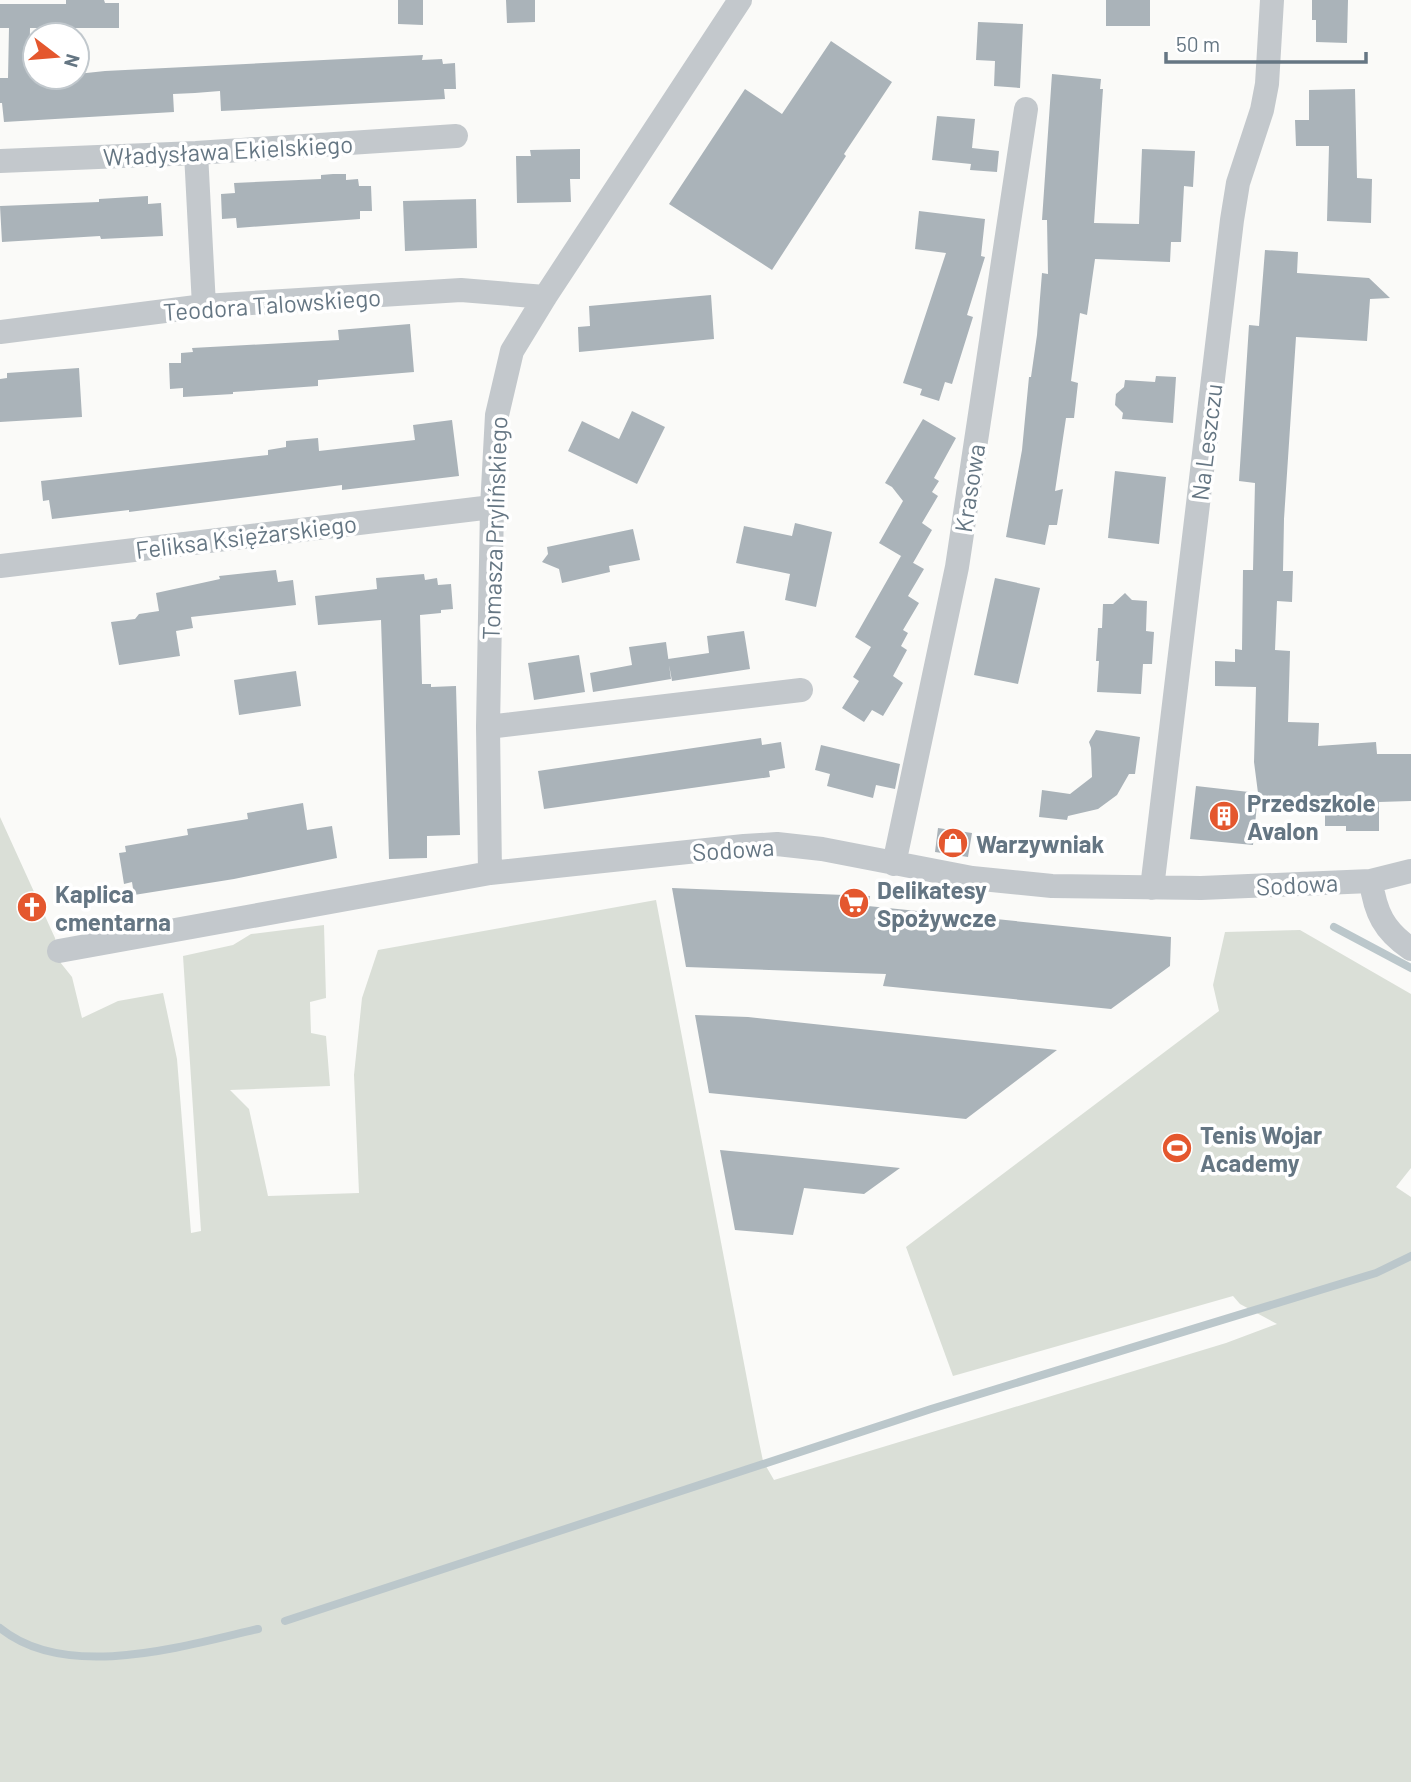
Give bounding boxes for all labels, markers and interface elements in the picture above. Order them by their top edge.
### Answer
north arrow [21,21,91,91]
scale bar [1166,21,1366,65]
text: 50 m [1176,31,1220,56]
text: N [60,52,86,70]
street label: Władysława Ekielskiego [102,129,354,171]
street label: Teodora Talowskiego [162,282,382,326]
street label: Na Leszczu [1184,382,1228,502]
street label: Tomasza Prylińskiego [476,415,512,641]
street label: Krasowa [948,442,990,534]
street label: Feliksa Księżarskiego [134,508,358,564]
place label: Przedszkole Avalon [1247,788,1376,845]
building icon: Przedszkole Avalon [1207,799,1241,833]
shop icon: Warzywniak [936,826,970,860]
place label: Warzywniak [976,829,1104,858]
street label: Sodowa [691,832,775,866]
street label: Sodowa [1255,867,1339,901]
place label: Delikatesy Spożywcze [877,875,997,932]
place label: Kaplica cmentarna [55,879,171,936]
supermarket icon: Delikatesy Spożywcze [837,886,871,920]
church icon: Kaplica cmentarna [15,890,49,924]
place label: Tenis Wojar Academy [1200,1120,1322,1177]
sports icon: Tenis Wojar Academy [1160,1131,1194,1165]

